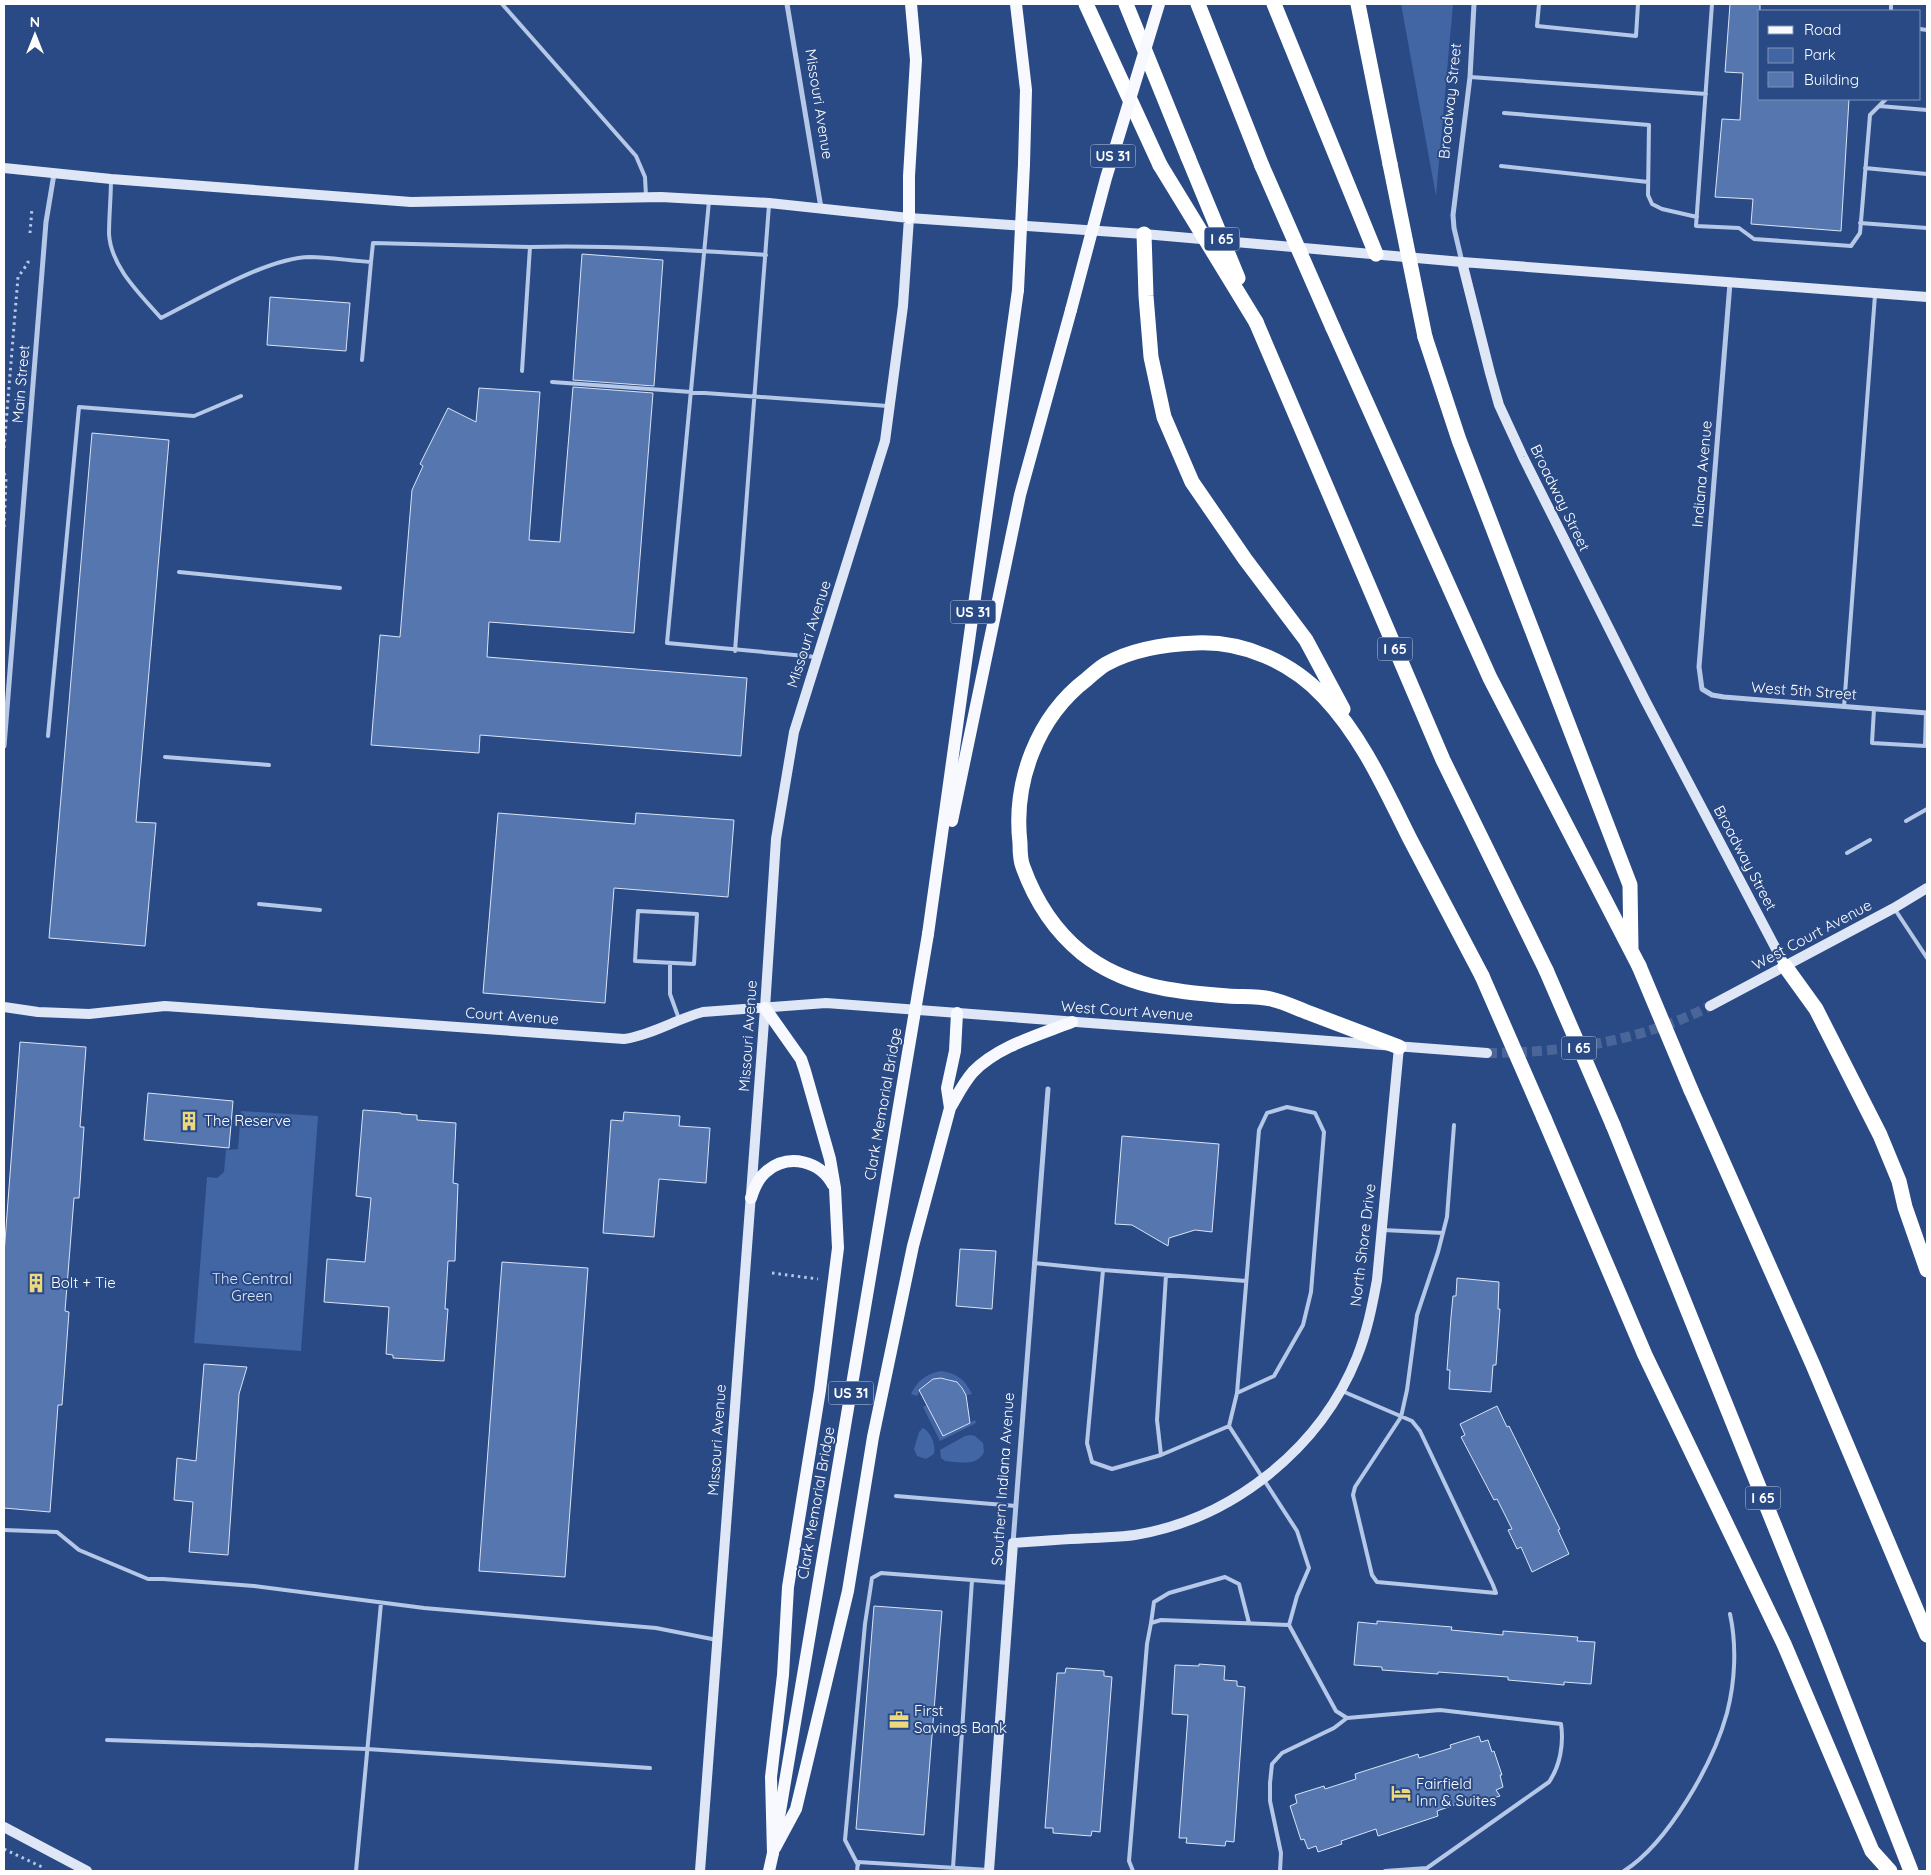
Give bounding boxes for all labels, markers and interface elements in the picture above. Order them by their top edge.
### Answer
north arrow [10,10,60,60]
legend [1758,10,1921,100]
text: N [30,13,40,31]
text: Road [1804,20,1841,39]
street label: Broadway Street [1434,42,1465,160]
text: Park [1804,45,1836,64]
street label: Missouri Avenue [801,47,838,161]
text: Building [1804,70,1859,89]
road number: US 31 [1090,144,1136,168]
road number: I 65 [1204,228,1240,250]
street label: Main Street [8,344,33,424]
street label: Indiana Avenue [1687,420,1716,528]
street label: Broadway Street [1526,441,1595,554]
street label: Missouri Avenue [782,578,835,690]
road number: US 31 [950,600,996,624]
road number: I 65 [1378,638,1412,661]
street label: West 5th Street [1751,677,1857,704]
street label: Broadway Street [1710,802,1781,914]
street label: West Court Avenue [1749,895,1875,974]
street label: Missouri Avenue [734,980,761,1092]
street label: West Court Avenue [1060,996,1194,1025]
street label: Court Avenue [465,1003,559,1028]
street label: Clark Memorial Bridge [860,1026,905,1182]
road number: I 65 [1562,1036,1596,1060]
building icon: The Reserve [178,1110,200,1132]
place label: The Reserve [204,1111,291,1130]
street label: North Shore Drive [1346,1182,1379,1307]
park label: The Central Green [212,1269,292,1305]
building icon: Bolt + Tie [25,1272,47,1294]
place label: Bolt + Tie [51,1273,116,1292]
road number: US 31 [828,1382,874,1405]
street label: Missouri Avenue [703,1384,730,1496]
street label: Southern Indiana Avenue [987,1392,1018,1566]
street label: Clark Memorial Bridge [793,1425,838,1581]
road number: I 65 [1746,1486,1780,1510]
place label: First Savings Bank [914,1701,1007,1737]
office icon: First Savings Bank [888,1709,910,1731]
place label: Fairfield Inn & Suites [1416,1774,1496,1810]
hotel icon: Fairfield Inn & Suites [1390,1782,1412,1804]

